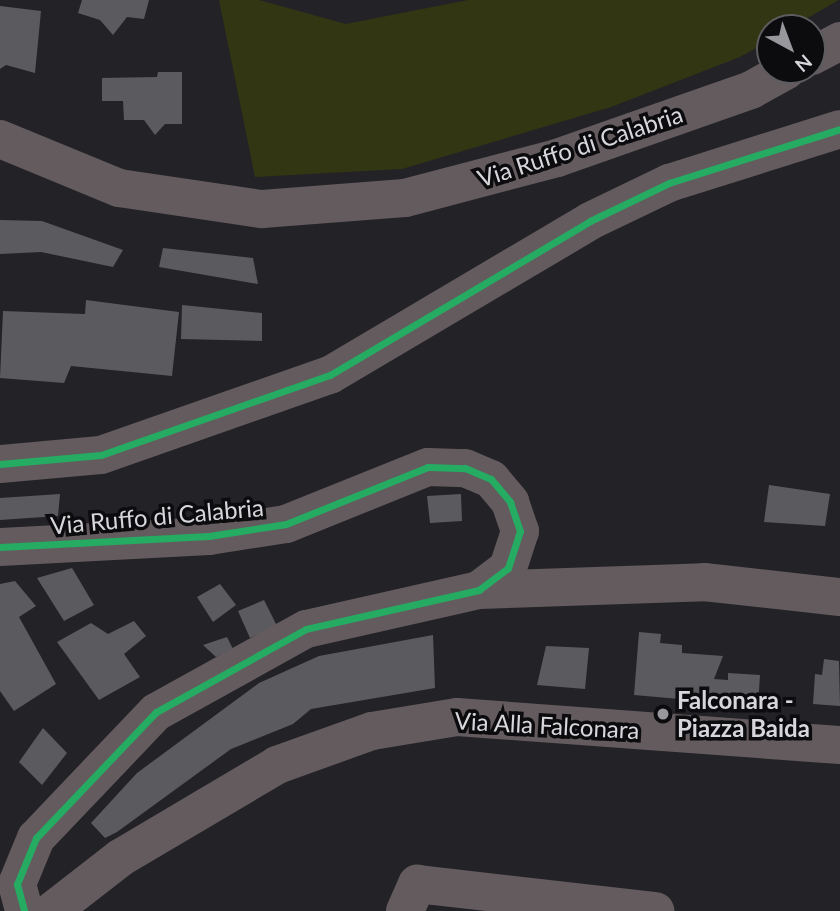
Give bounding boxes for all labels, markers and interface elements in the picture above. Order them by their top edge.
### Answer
north arrow [756,14,826,84]
text: N [791,50,817,77]
street label: Via Ruffo di Calabria [474,99,686,193]
street label: Via Ruffo di Calabria [49,492,265,540]
place label: Falconara - Piazza Baida [677,686,810,742]
street label: Via Alla Falconara [453,706,641,744]
marker: Falconara - Piazza Baida [655,706,671,722]

